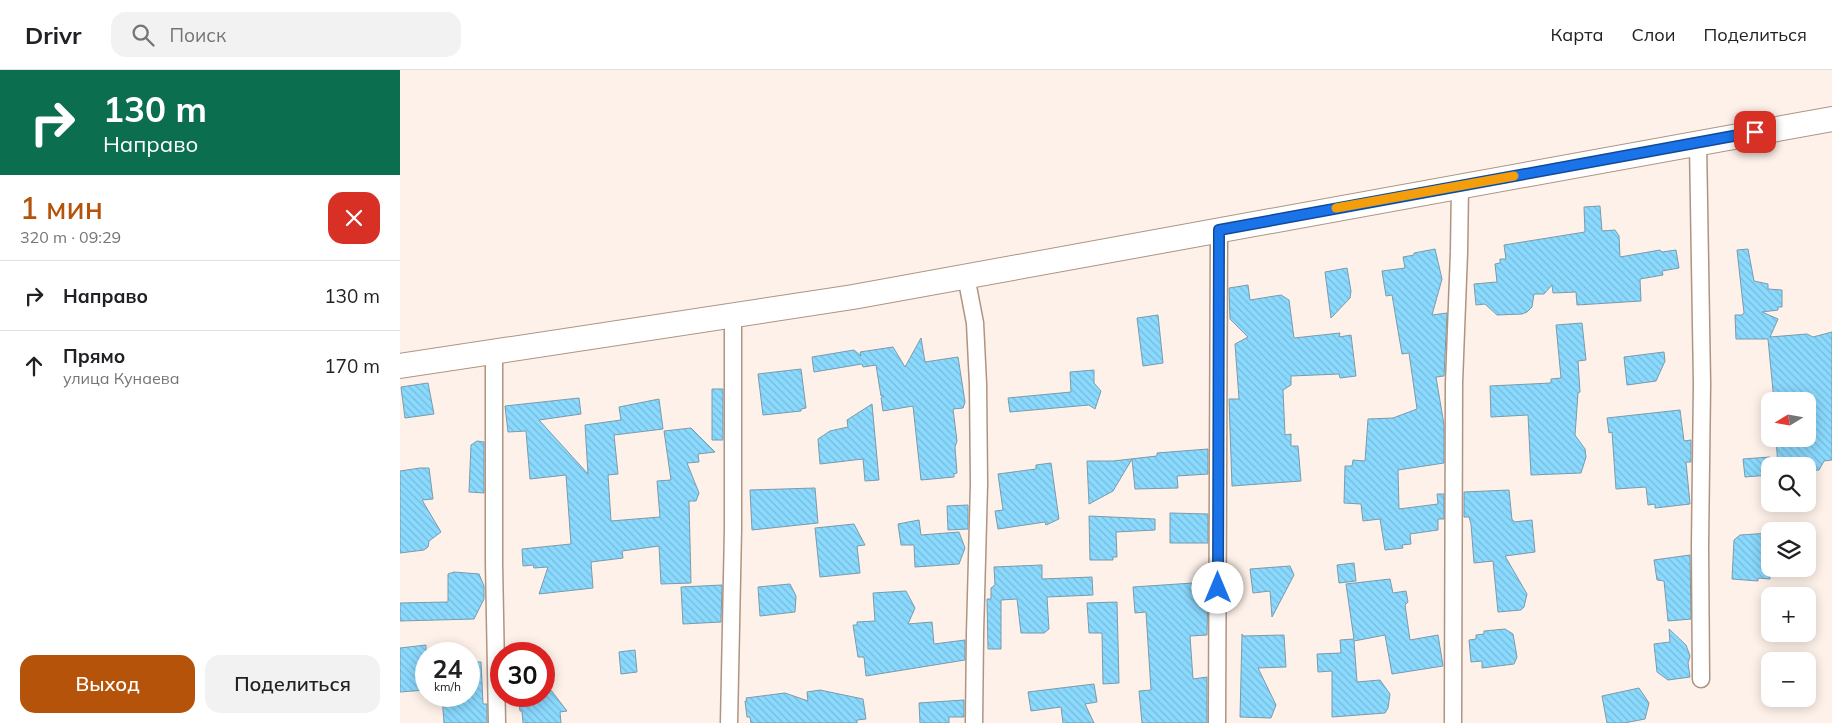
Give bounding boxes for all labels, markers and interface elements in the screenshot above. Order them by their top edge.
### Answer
search box [111,12,461,57]
text: Drivr [25,20,81,50]
icon: search [129,21,157,49]
text: Поиск [169,23,226,47]
text: Карта [1551,23,1603,46]
text: Слои [1631,23,1676,46]
text: Поделиться [1704,23,1807,46]
text: 130 m [103,87,207,131]
icon: right [20,90,85,155]
pin [1734,111,1776,153]
icon: arrive [1741,118,1769,146]
text: Направо [103,130,198,158]
text: 1 мин [20,189,103,227]
button: close [328,192,380,244]
text: 320 m · 09:29 [20,227,121,247]
icon: right [20,282,48,310]
text: Направо [63,284,148,308]
text: 130 m [324,284,380,308]
text: Прямо [63,344,125,368]
icon: ahead [20,352,48,380]
text: 170 m [324,354,380,378]
text: улица Кунаева [63,368,179,388]
north arrow [1761,392,1816,448]
map controls [1761,392,1816,707]
button: search [1761,457,1816,512]
button: layers [1761,522,1816,577]
position arrow [1191,561,1243,613]
button: + [1761,587,1816,642]
speed limit sign: 30 [490,642,555,707]
button: − [1761,652,1816,707]
text: 24 [432,653,463,684]
button: Выход [20,655,195,713]
button: Поделиться [205,655,380,713]
text: km/h [434,679,461,694]

